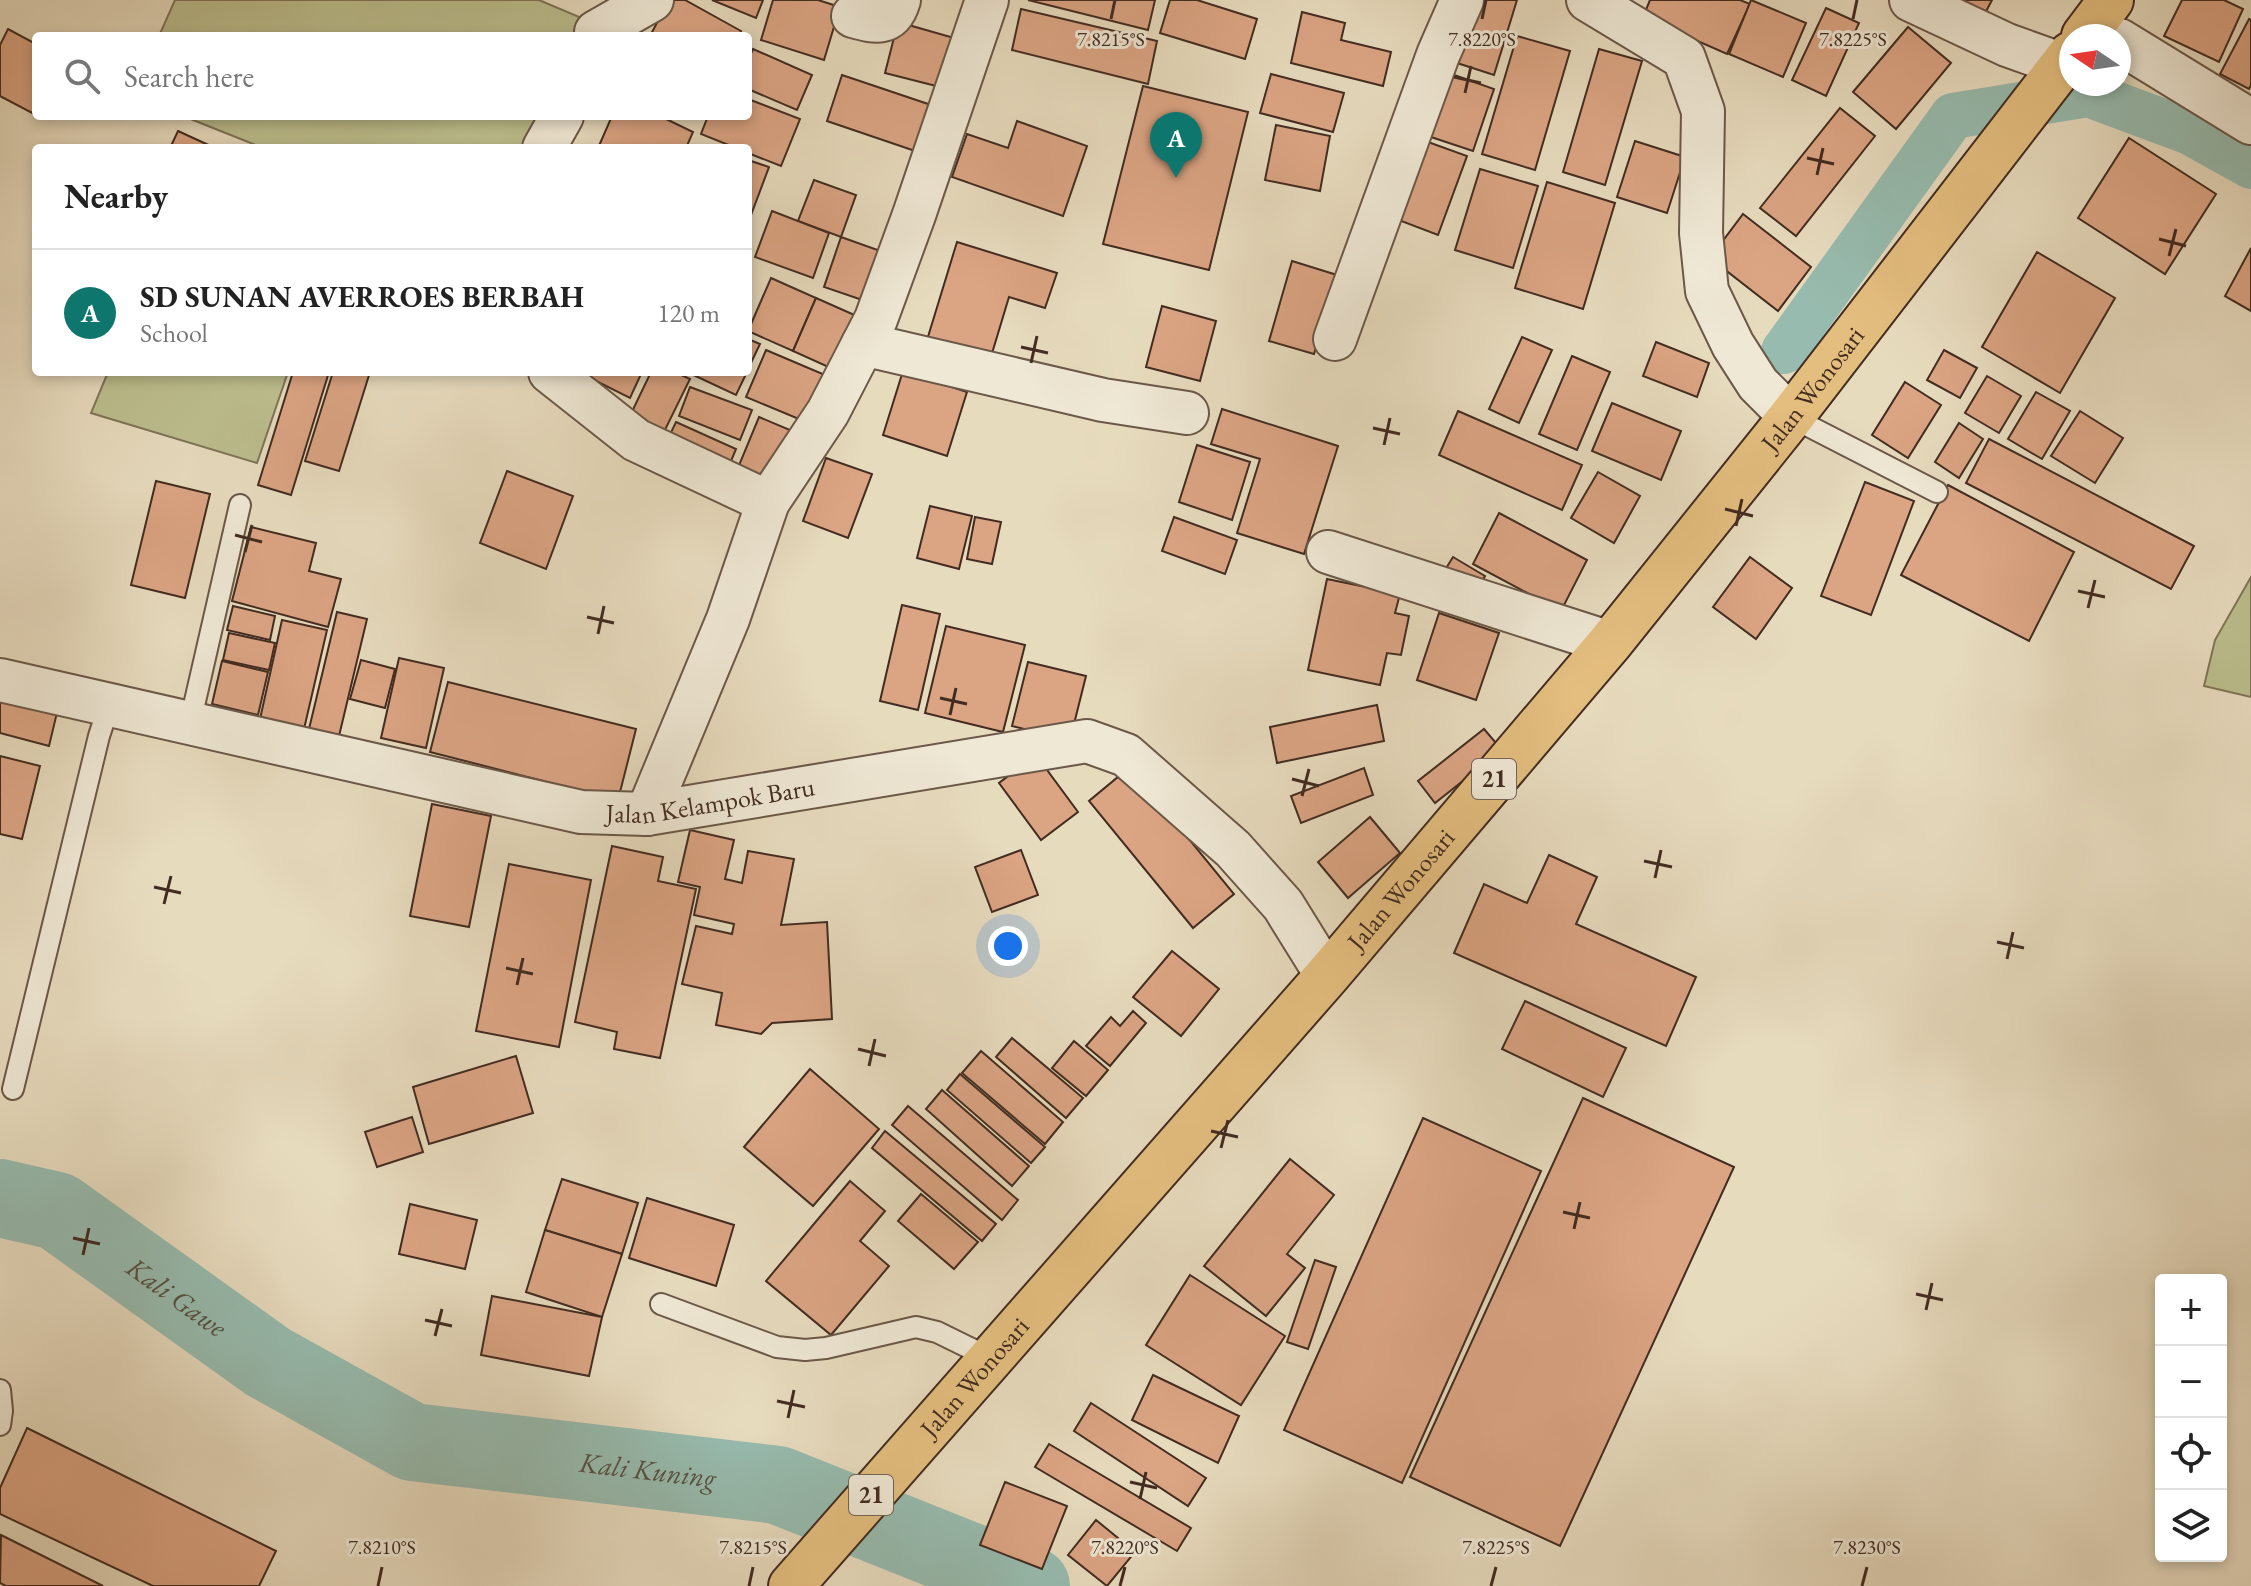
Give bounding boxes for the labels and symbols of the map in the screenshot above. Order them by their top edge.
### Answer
north arrow [2059,24,2131,96]
text: 7.8215°S [1077,26,1145,52]
text: 7.8220°S [1448,26,1516,52]
text: 7.8225°S [1819,26,1887,52]
pin: A [1150,112,1202,178]
street label: Jalan Wonosari [1752,319,1872,460]
road number: 21 [1472,759,1516,799]
street label: Jalan Kelampok Baru [603,769,817,832]
street label: Jalan Wonosari [1338,821,1462,959]
your location [988,926,1028,966]
water label: Kali Gawe [119,1248,234,1345]
street label: Jalan Wonosari [911,1310,1037,1446]
water label: Kali Kuning [577,1444,719,1496]
road number: 21 [849,1475,893,1515]
text: 7.8210°S [348,1534,416,1560]
text: 7.8215°S [719,1534,787,1560]
text: 7.8220°S [1091,1534,1159,1560]
text: 7.8225°S [1462,1534,1530,1560]
text: 7.8230°S [1833,1534,1901,1560]

